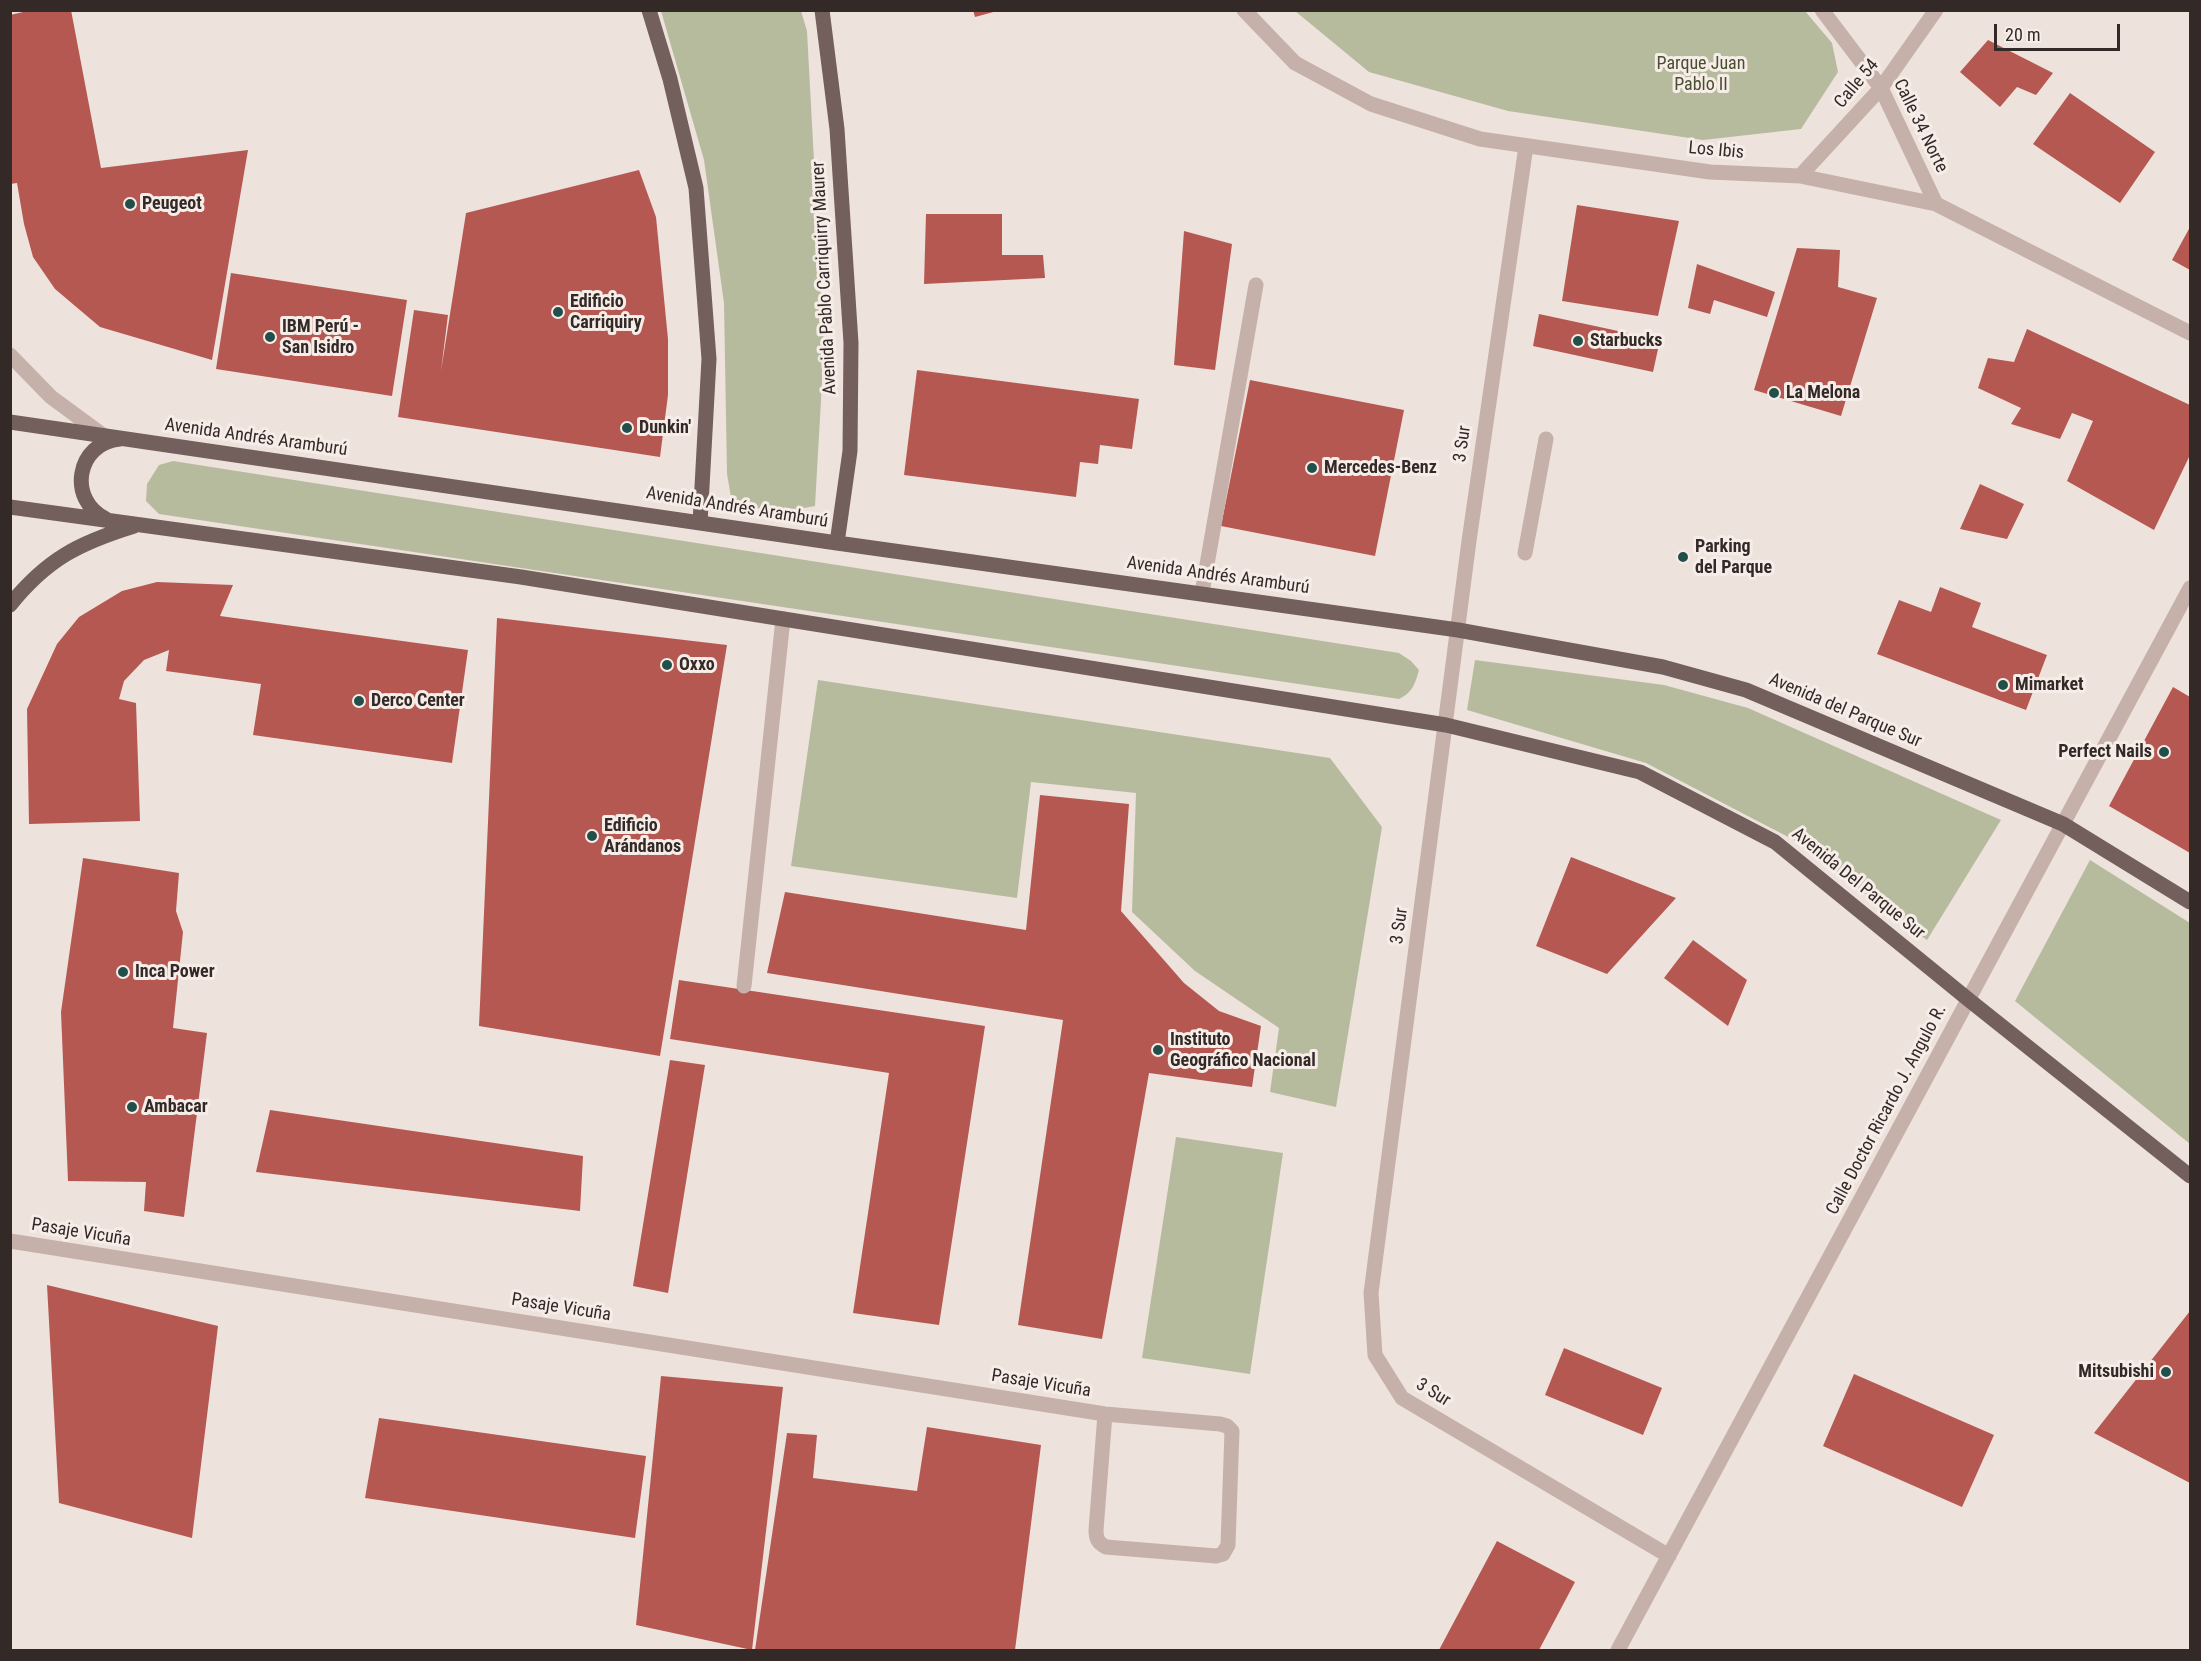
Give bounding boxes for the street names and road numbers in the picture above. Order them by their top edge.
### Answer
street label: Calle 54 [1830,55,1884,113]
street label: Calle 34 Norte [1888,76,1952,176]
street label: Los Ibis [1687,138,1745,164]
street label: Avenida Pablo Carriquirry Maurer [808,161,842,395]
street label: Avenida Andrés Aramburú [163,414,349,462]
street label: 3 Sur [1450,424,1476,464]
street label: Avenida Andrés Aramburú [644,483,830,533]
street label: Avenida Andrés Aramburú [1125,552,1311,600]
street label: Avenida del Parque Sur [1765,669,1925,753]
street label: Avenida Del Parque Sur [1787,824,1929,944]
street label: 3 Sur [1387,906,1413,946]
street label: Calle Doctor Ricardo J. Angulo R. [1822,1001,1952,1219]
street label: Pasaje Vicuña [30,1214,132,1252]
street label: Pasaje Vicuña [510,1289,612,1327]
street label: Pasaje Vicuña [990,1365,1092,1403]
street label: 3 Sur [1412,1374,1454,1412]

